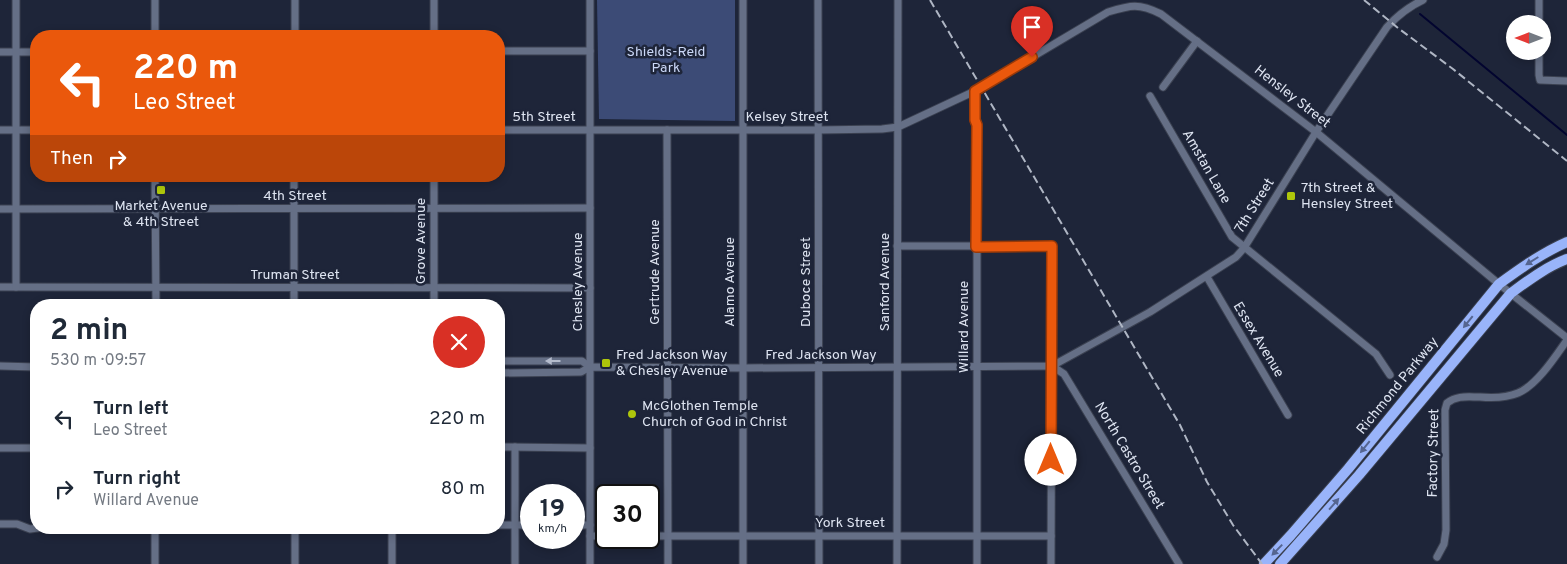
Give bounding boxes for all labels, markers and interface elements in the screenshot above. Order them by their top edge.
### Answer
pin [1011,6,1053,57]
icon: arrive [1018,13,1046,41]
north arrow [1506,15,1551,60]
map controls [1506,15,1551,60]
park label: Shields-Reid Park [627,44,705,77]
text: 220 m [133,47,238,91]
icon: left [50,50,115,115]
street label: Hensley Street [1250,62,1334,132]
text: Leo Street [133,90,236,117]
street label: 5th Street [512,109,576,126]
street label: Kelsey Street [745,109,829,126]
street label: Amstan Lane [1178,127,1234,207]
icon: right [103,145,131,173]
text: Then [50,147,93,171]
street label: 7th Street [1231,175,1279,237]
place label: 7th Street & Hensley Street [1301,180,1393,213]
marker: Market Avenue & 4th Street [155,184,167,196]
street label: 4th Street [263,188,327,205]
marker: 7th Street & Hensley Street [1285,190,1297,202]
place label: Market Avenue & 4th Street [115,198,208,231]
street label: Grove Avenue [413,198,430,284]
street label: Gertrude Avenue [647,219,664,325]
street label: Chesley Avenue [570,233,587,331]
street label: Sanford Avenue [877,233,894,331]
street label: Alamo Avenue [722,237,739,327]
street label: Duboce Street [798,237,815,327]
one-way arrow [1525,256,1538,265]
street label: Truman Street [250,267,340,284]
street label: Willard Avenue [956,281,973,373]
street label: Essex Avenue [1229,299,1287,381]
text: 2 min [50,313,128,350]
one-way arrow [1462,315,1473,328]
button: close [433,316,485,368]
street label: Richmond Parkway [1354,334,1442,438]
place label: Fred Jackson Way & Chesley Avenue [616,347,728,380]
street label: Fred Jackson Way [765,347,877,364]
text: 530 m · 09:57 [50,351,146,371]
one-way arrow [544,357,560,365]
marker: Fred Jackson Way & Chesley Avenue [600,357,612,369]
text: Turn left [93,397,169,421]
place label: McGlothen Temple Church of God in Christ [642,398,787,431]
street label: North Castro Street [1090,399,1168,513]
icon: left [50,405,78,433]
text: 220 m [429,407,485,431]
marker: McGlothen Temple Church of God in Christ [626,408,638,420]
street label: Factory Street [1425,408,1443,498]
text: Leo Street [93,421,168,441]
position arrow [1024,433,1076,485]
one-way arrow [1360,441,1371,454]
text: Turn right [93,467,181,491]
icon: right [50,475,78,503]
text: 80 m [441,477,485,501]
speed limit sign: 30 [595,484,660,549]
text: Willard Avenue [93,491,199,511]
text: 19 [540,494,565,526]
one-way arrow [1328,497,1339,510]
street label: York Street [815,515,885,532]
text: km/h [538,521,567,537]
one-way arrow [1271,543,1283,555]

